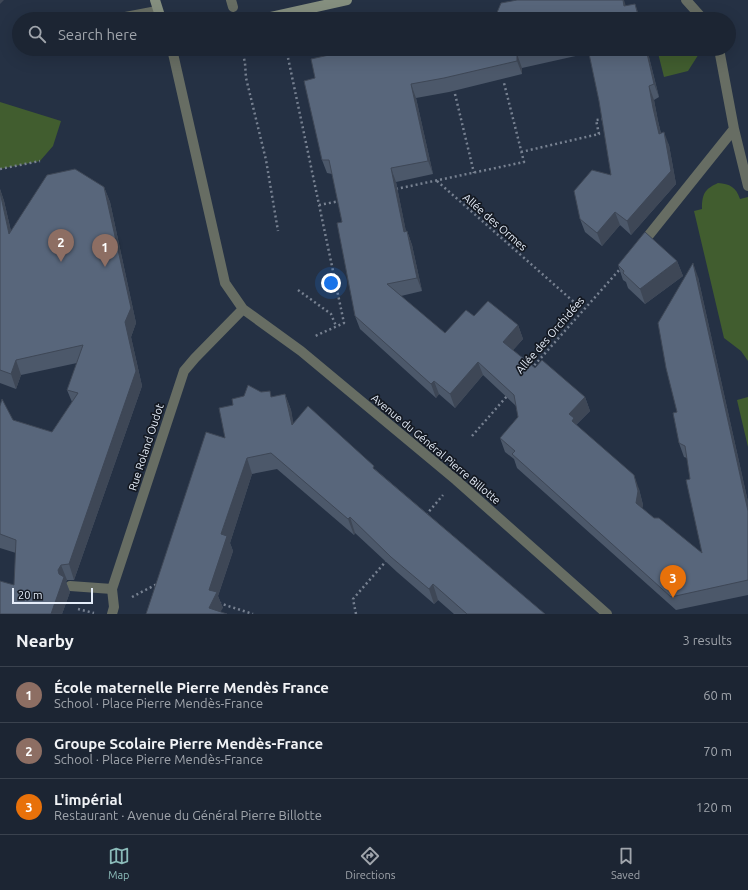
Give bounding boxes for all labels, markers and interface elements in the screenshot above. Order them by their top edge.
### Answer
search box [12,12,736,56]
icon: search [26,23,48,45]
text: Search here [58,26,137,43]
street label: Allée des Ormes [461,191,529,253]
pin: 2 [48,229,74,262]
pin: 1 [92,234,118,267]
your location [321,273,341,293]
street label: Allée des Orchidées [513,294,587,376]
street label: Avenue du Général Pierre Billotte [369,392,503,506]
street label: Rue Roland Oudot [126,401,166,492]
pin: 3 [660,565,686,598]
scale bar [12,586,93,605]
text: 20 m [18,589,42,601]
text: Nearby [16,631,74,650]
text: 3 results [682,633,732,647]
text: École maternelle Pierre Mendès France [54,679,329,696]
text: 1 [25,688,33,702]
text: 60 m [703,688,732,702]
text: School · Place Pierre Mendès-France [54,696,263,710]
text: Groupe Scolaire Pierre Mendès-France [54,735,323,752]
text: 2 [25,744,33,758]
text: 70 m [703,744,732,758]
text: School · Place Pierre Mendès-France [54,752,263,766]
text: L'impérial [54,791,122,808]
text: 3 [25,800,33,814]
text: 120 m [696,800,732,814]
text: Restaurant · Avenue du Général Pierre Billotte [54,808,322,822]
tab: Map [108,845,130,881]
tab: Directions [345,845,395,881]
tab: Saved [611,845,640,881]

